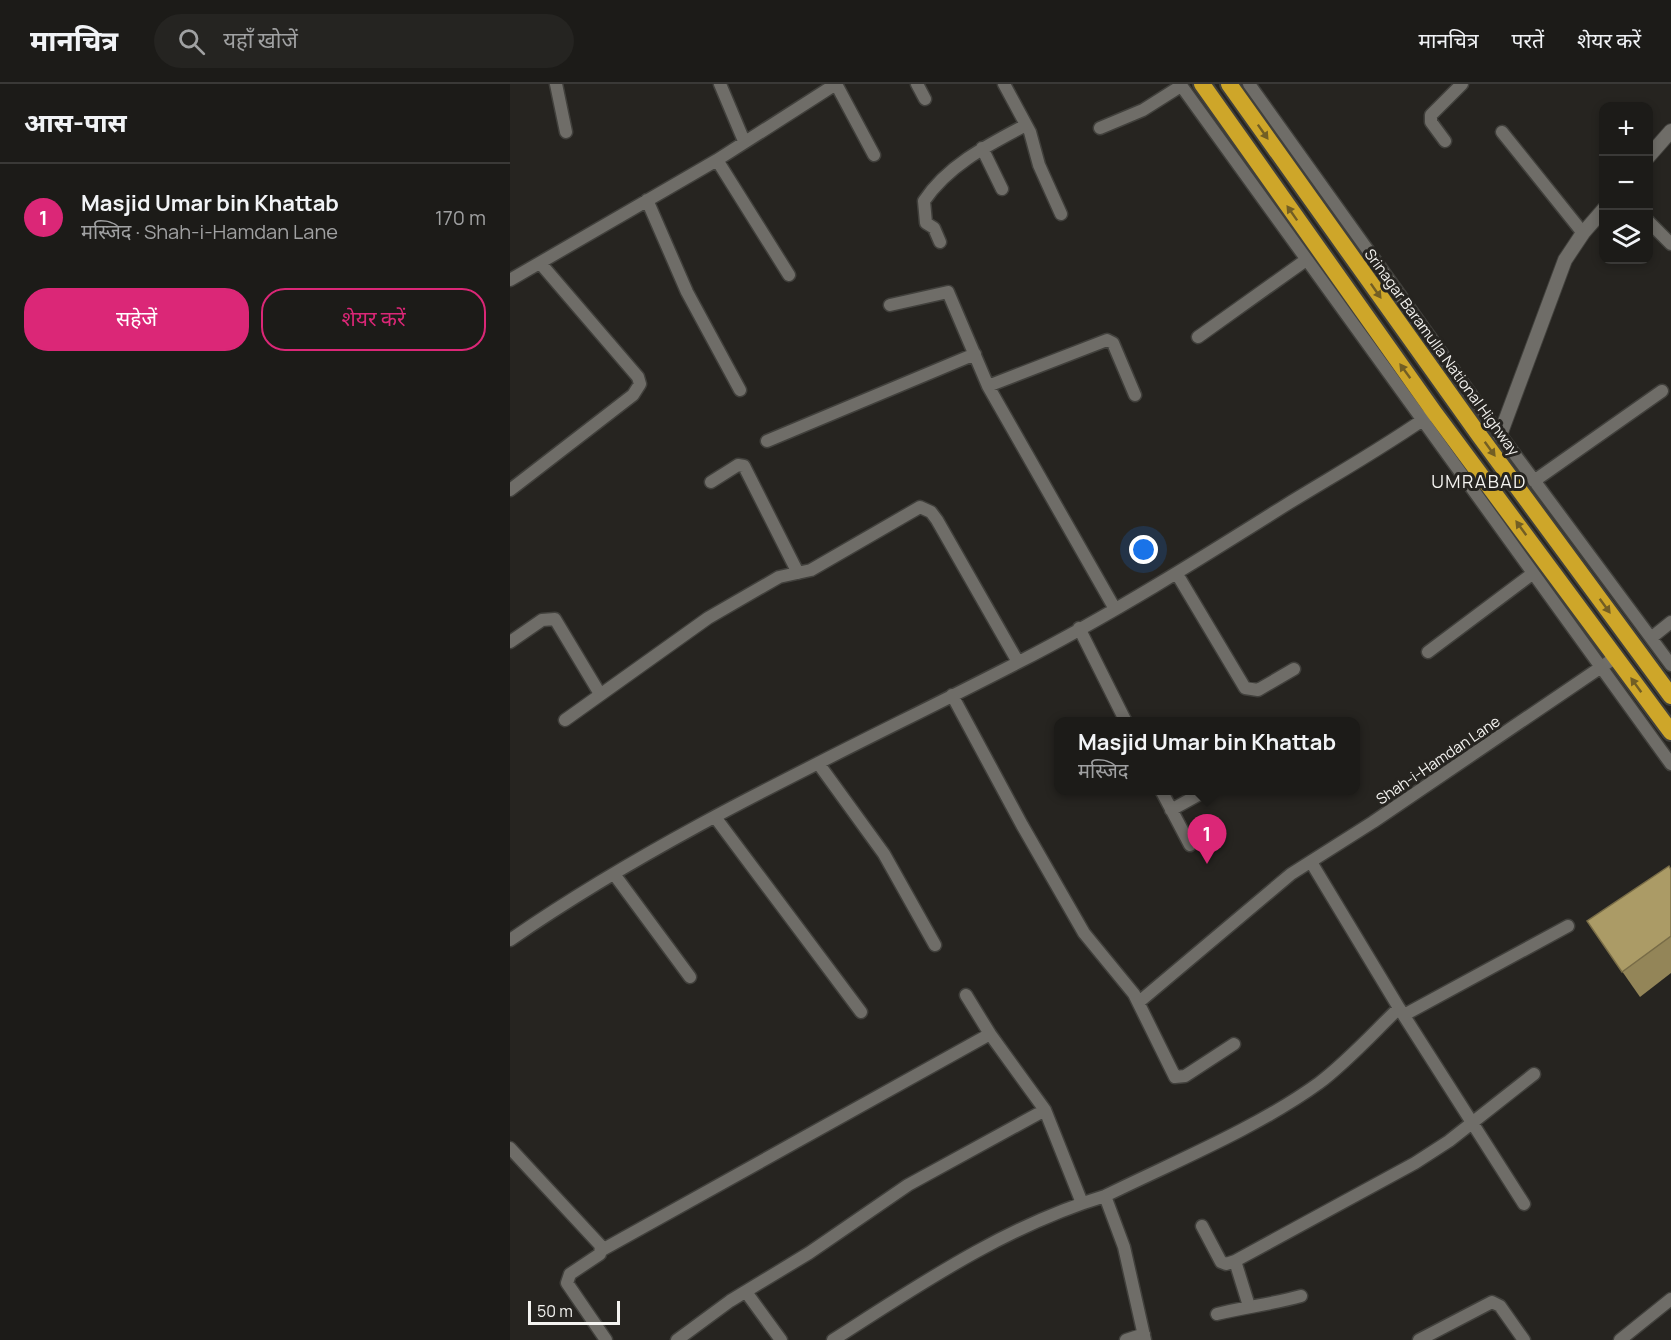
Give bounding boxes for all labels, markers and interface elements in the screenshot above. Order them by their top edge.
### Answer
search box [154,14,574,68]
text: मानचित्र [30,21,118,59]
icon: search [175,25,208,58]
text: यहाँ खोजें [223,25,298,55]
text: मानचित्र [1419,26,1479,54]
text: परतें [1512,26,1544,54]
text: शेयर करें [1577,26,1641,54]
map controls [1599,102,1653,264]
button: + [1599,102,1653,156]
text: आस-पास [24,104,127,140]
one-way arrow [1257,123,1269,139]
button: − [1599,156,1653,210]
text: Masjid Umar bin Khattab [81,188,339,218]
text: 1 [39,204,48,231]
text: 170 m [435,204,486,231]
one-way arrow [1286,205,1298,221]
button: layers [1599,210,1653,264]
text: मस्जिद · Shah-i-Hamdan Lane [81,218,338,245]
street label: Srinagar Baramulla National Highway [1360,244,1524,460]
one-way arrow [1370,282,1382,298]
button: सहेजें [24,288,249,351]
button: शेयर करें [261,288,486,351]
one-way arrow [1399,364,1411,380]
one-way arrow [1483,442,1495,457]
district label: UMRABAD [1431,469,1527,493]
one-way arrow [1515,521,1527,537]
your location [1129,535,1158,564]
one-way arrow [1599,598,1611,614]
one-way arrow [1631,678,1643,693]
street label: Shah-i-Hamdan Lane [1372,710,1504,809]
popup [1054,717,1360,795]
text: Masjid Umar bin Khattab [1078,727,1336,757]
text: मस्जिद [1078,757,1128,784]
pin: 1 [1188,814,1226,864]
scale bar [528,1298,620,1326]
text: 50 m [537,1300,573,1322]

